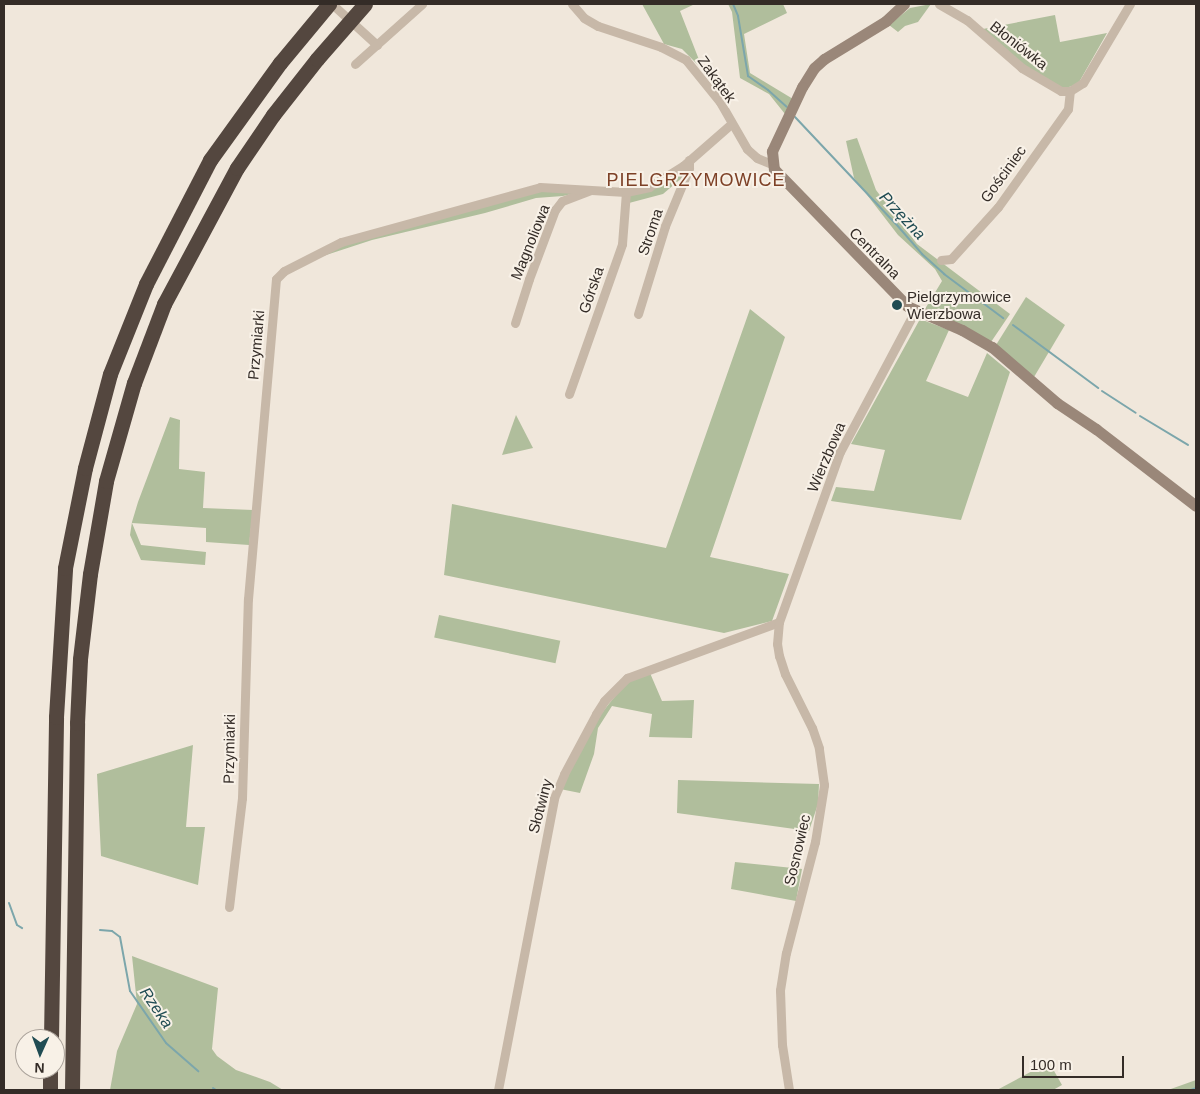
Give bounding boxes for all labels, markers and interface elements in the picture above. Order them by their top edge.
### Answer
street label: Błoniówka [987,17,1051,73]
street label: Zakątek [694,52,740,106]
street label: Gościniec [976,142,1030,206]
district label: PIELGRZYMOWICE [605,169,787,191]
water label: Przężna [875,188,929,244]
street label: Magnoliowa [507,202,553,282]
street label: Stroma [634,206,666,258]
street label: Centralna [846,224,904,282]
street label: Górska [575,264,607,316]
place label: Pielgrzymowice Wierzbowa [907,287,1011,322]
marker: Pielgrzymowice Wierzbowa [891,299,903,311]
street label: Przymiarki [244,309,268,381]
street label: Wierzbowa [803,419,849,495]
street label: Przymiarki [219,714,239,784]
street label: Słotwiny [524,777,556,835]
street label: Sosnowiec [780,813,814,887]
water label: Rzeka [135,984,177,1032]
north arrow [15,1029,65,1079]
scale bar [1025,1046,1128,1078]
text: 100 m [1030,1056,1072,1073]
text: N [34,1060,45,1076]

